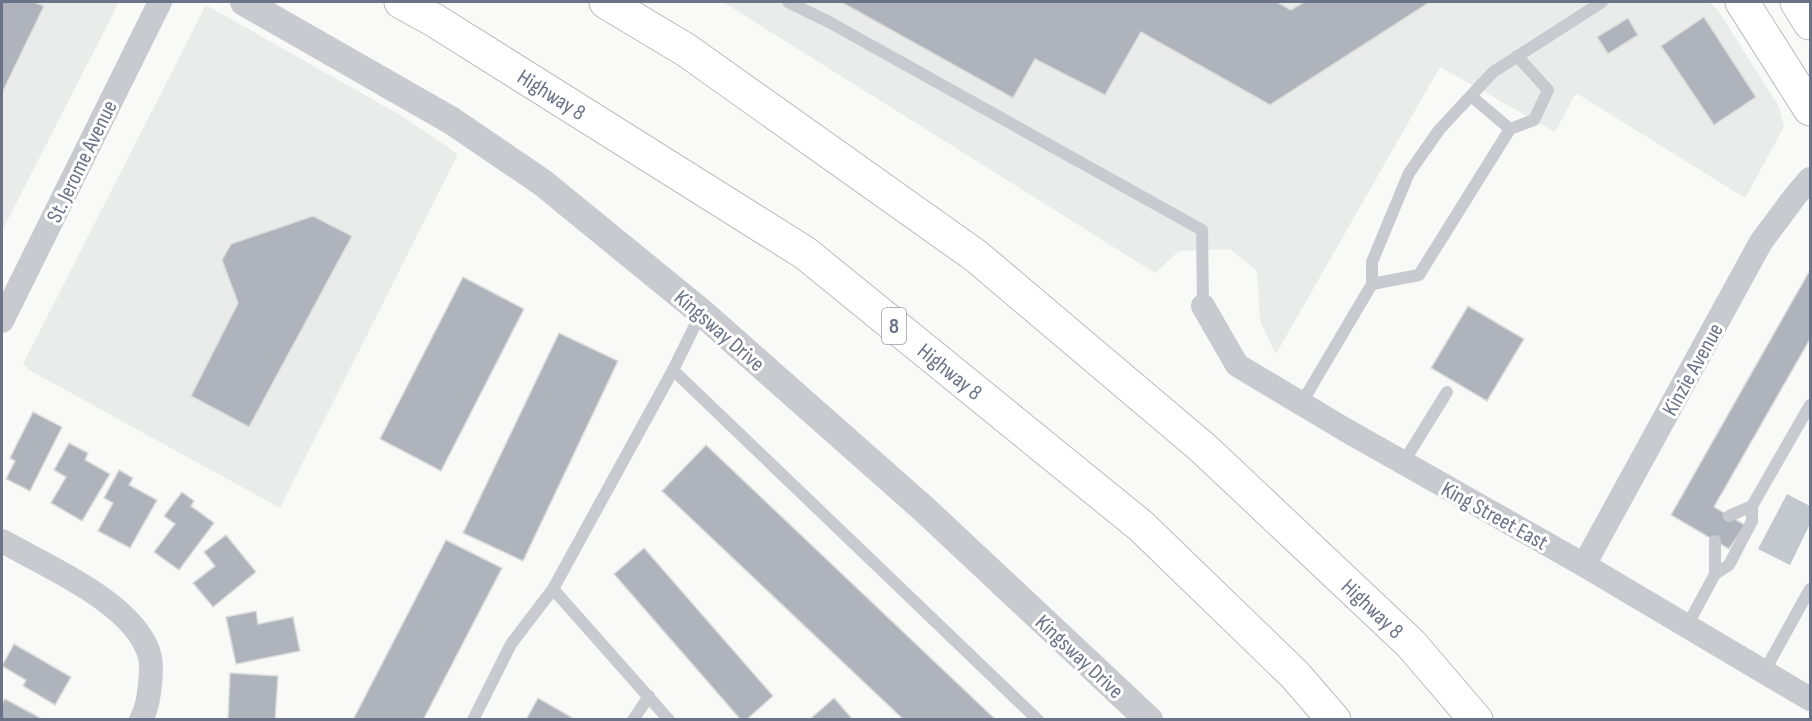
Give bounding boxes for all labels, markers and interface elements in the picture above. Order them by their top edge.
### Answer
street label: Highway 8 [512,64,590,127]
street label: St. Jerome Avenue [41,96,124,227]
street label: Kingsway Drive [668,285,770,378]
road number: 8 [882,308,906,344]
street label: Kinzie Avenue [1657,319,1730,421]
street label: Highway 8 [912,338,987,407]
street label: King Street East [1436,476,1552,557]
street label: Highway 8 [1335,574,1409,645]
street label: Kingsway Drive [1029,609,1129,705]

